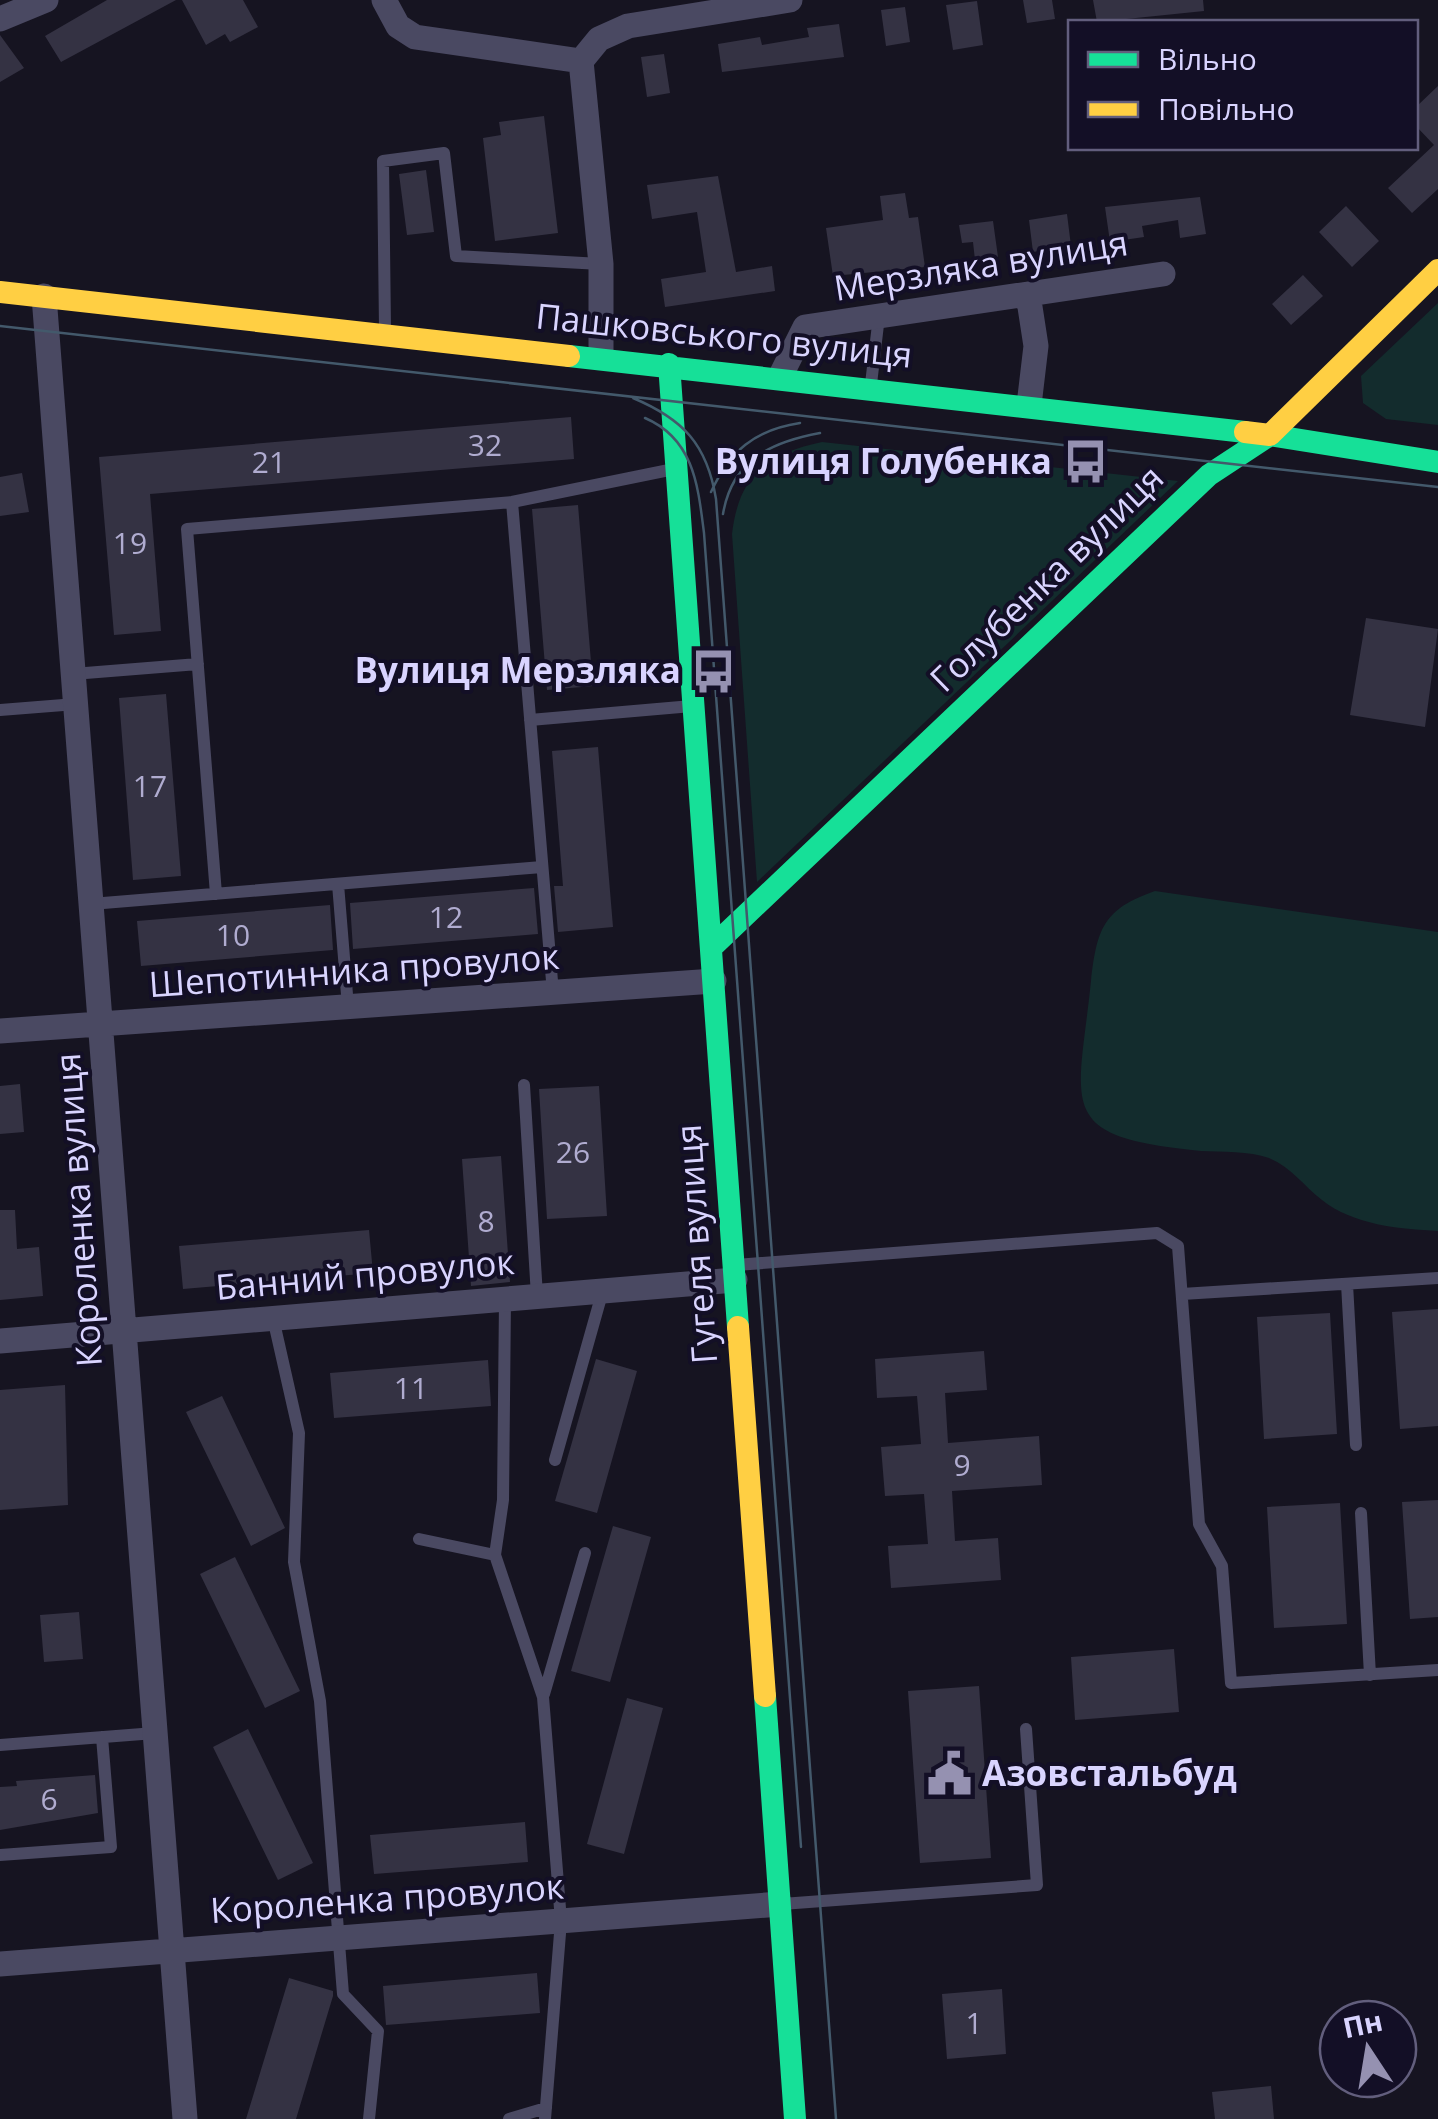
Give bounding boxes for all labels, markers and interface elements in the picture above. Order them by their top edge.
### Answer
legend [1068,20,1418,150]
text: Вільно [1158,38,1257,79]
text: Повільно [1158,88,1295,129]
street label: Мерзляка вулиця [831,218,1131,311]
street label: Пашковського вулиця [534,291,915,378]
house number: 32 [468,424,502,465]
place label: Вулиця Голубенка [715,437,1052,484]
bus stop icon: Вулиця Голубенка [1061,438,1109,486]
house number: 21 [252,441,286,482]
street label: Голубенка вулиця [919,454,1173,702]
house number: 19 [113,522,147,563]
place label: Вулиця Мерзляка [354,646,681,693]
bus stop icon: Вулиця Мерзляка [690,647,738,695]
house number: 17 [133,765,167,806]
house number: 12 [429,896,463,937]
house number: 10 [216,914,250,955]
street label: Шепотинника провулок [147,932,561,1007]
street label: Короленка вулиця [43,1052,112,1369]
street label: Гугеля вулиця [664,1123,727,1366]
house number: 26 [556,1131,590,1172]
house number: 8 [477,1200,495,1241]
street label: Банний провулок [214,1237,516,1310]
house number: 11 [394,1367,428,1408]
house number: 9 [953,1444,971,1485]
place label: Азовстальбуд [982,1749,1237,1796]
public building icon: Азовстальбуд [925,1750,973,1798]
house number: 6 [40,1778,58,1819]
street label: Короленка провулок [209,1862,565,1933]
north arrow [1318,1999,1418,2099]
text: Пн [1339,2001,1386,2046]
house number: 1 [965,2002,983,2043]

